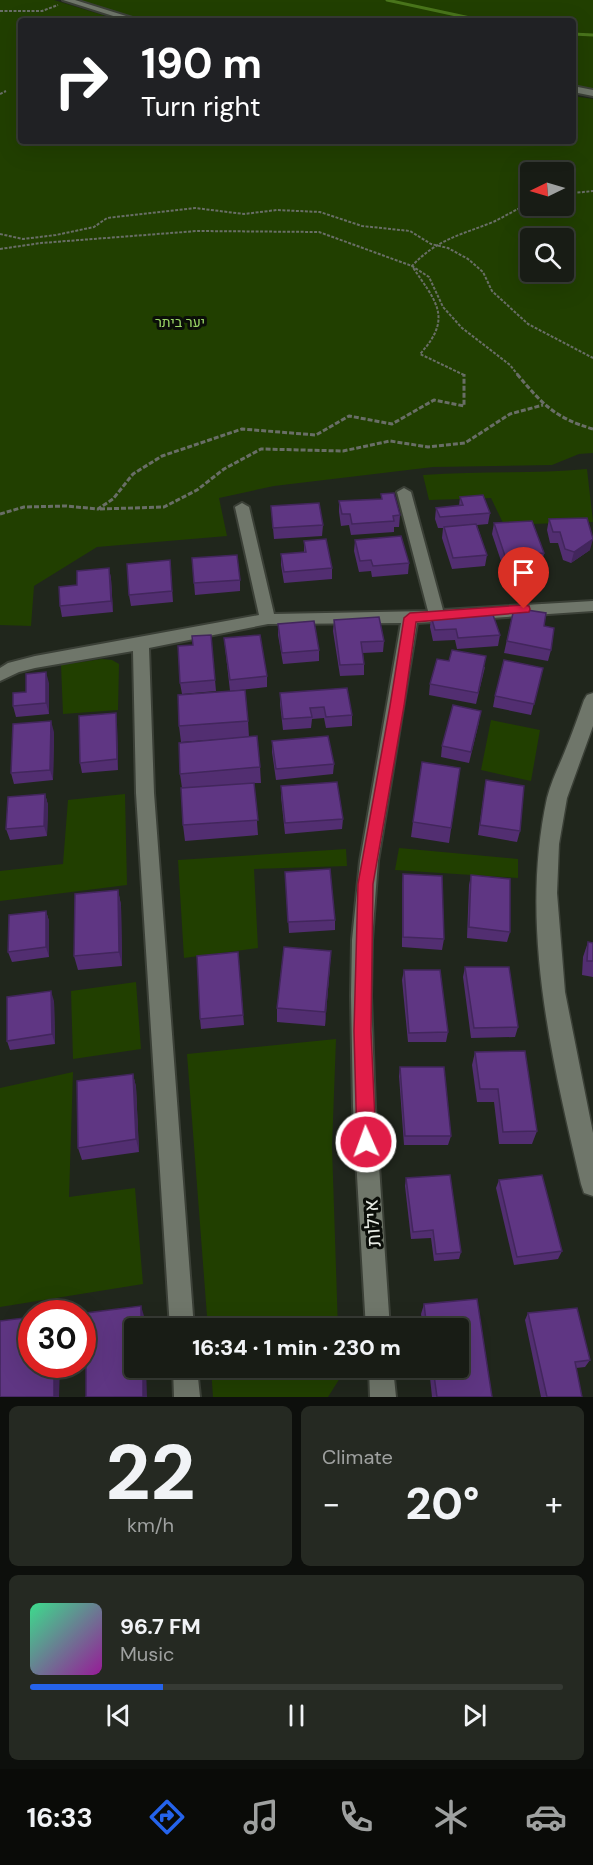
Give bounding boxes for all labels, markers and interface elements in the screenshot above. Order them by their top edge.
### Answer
text: 190 m [141,36,262,91]
icon: right [42,42,120,120]
text: Turn right [141,89,261,124]
north arrow [520,162,574,216]
map controls [520,162,574,282]
button: search [520,228,574,282]
park label: יער ביתר [155,313,205,331]
pin [498,547,549,609]
icon: arrive [507,556,540,589]
position arrow [334,1110,398,1174]
street label: אילות [357,1198,387,1248]
speed limit sign: 30 [18,1300,96,1378]
text: 16:34 · 1 min · 230 m [192,1333,401,1362]
text: 22 [105,1422,196,1523]
text: Climate [322,1444,393,1470]
text: 20° [405,1474,480,1533]
text: − [322,1482,340,1525]
text: + [545,1482,563,1525]
text: km/h [127,1512,174,1538]
text: 96.7 FM [120,1612,201,1641]
text: Music [120,1641,175,1667]
icon: previous [102,1699,135,1732]
icon: pause [280,1699,313,1732]
icon: next [458,1699,491,1732]
icon: directions [146,1796,188,1838]
icon: music [240,1796,282,1838]
icon: phone [335,1796,377,1838]
icon: climate [430,1796,472,1838]
icon: car [525,1796,567,1838]
text: 16:33 [26,1800,93,1835]

